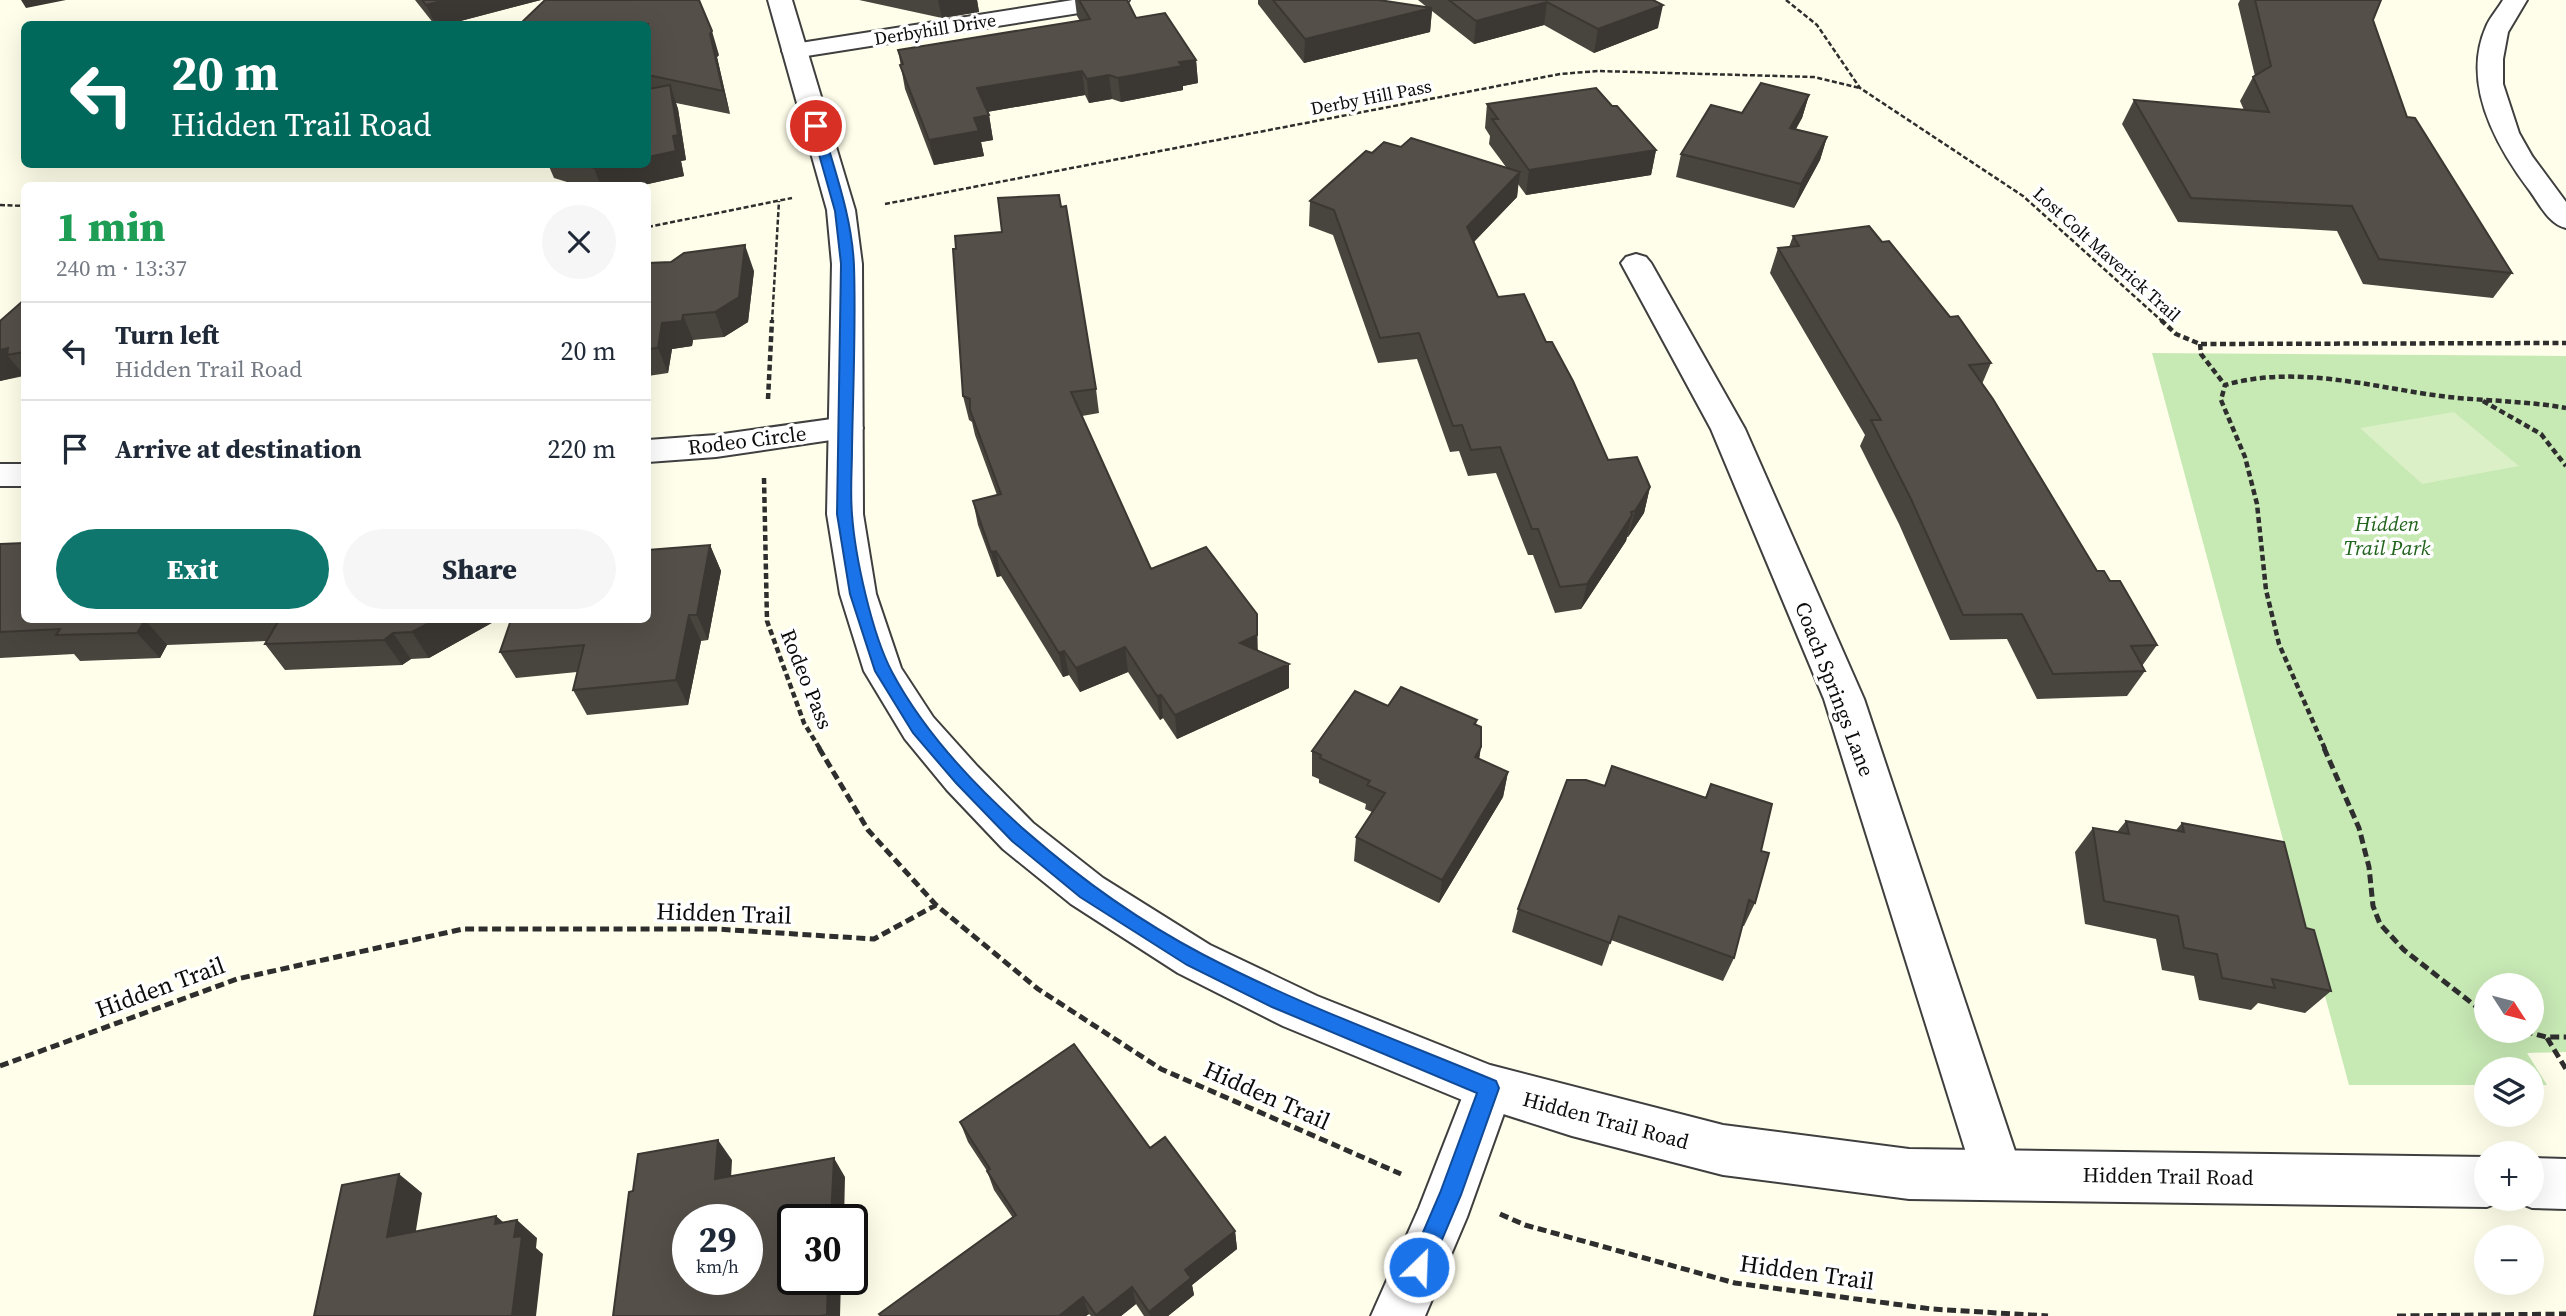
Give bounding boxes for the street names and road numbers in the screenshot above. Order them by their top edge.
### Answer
street label: Derbyhill Drive [872,7,998,51]
street label: Derby Hill Pass [1308,73,1434,121]
street label: Lost Colt Maverick Trail [2028,181,2186,327]
street label: Rodeo Circle [686,418,808,462]
street label: Coach Springs Lane [1788,597,1882,781]
street label: Rodeo Pass [774,625,840,733]
street label: Hidden Trail [656,894,792,932]
street label: Hidden Trail [91,948,229,1026]
street label: Hidden Trail [1198,1052,1336,1138]
street label: Hidden Trail Road [1520,1084,1692,1156]
street label: Hidden Trail Road [2082,1160,2254,1192]
street label: Hidden Trail [1738,1246,1876,1298]

